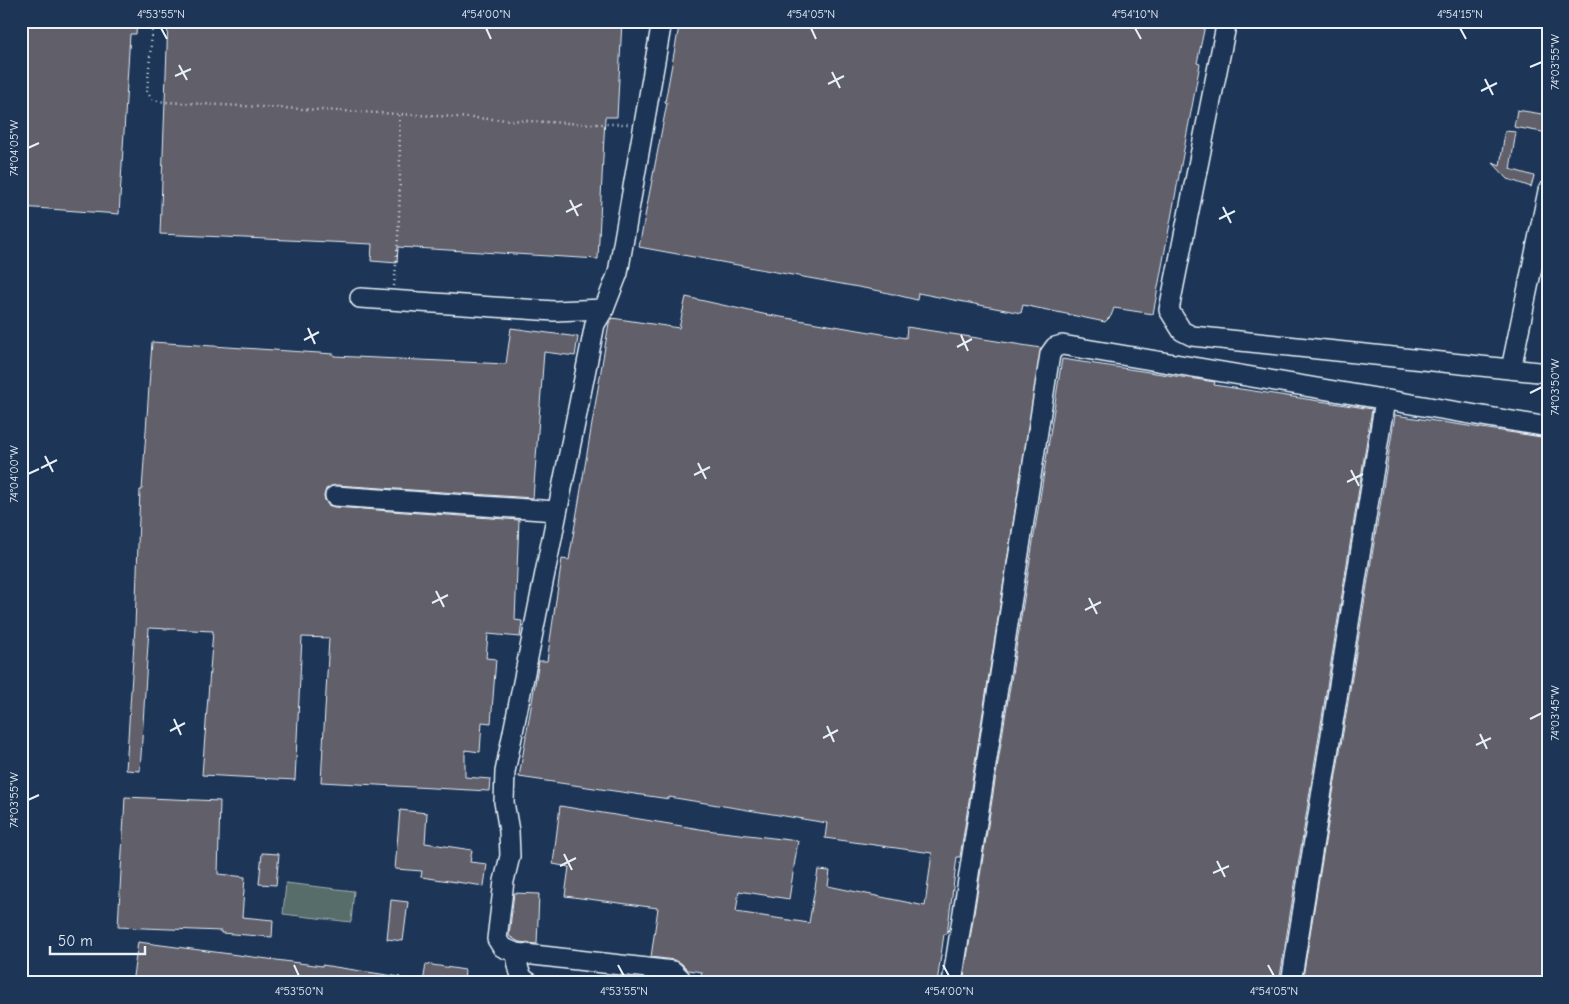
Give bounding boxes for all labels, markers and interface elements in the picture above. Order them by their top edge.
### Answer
text: 4°53'55"N [137,7,185,21]
text: 4°54'00"N [461,7,511,21]
text: 4°54'05"N [787,7,835,21]
text: 4°54'10"N [1112,7,1158,21]
text: 4°54'15"N [1437,7,1483,21]
text: 74°03'55"W [1548,33,1562,90]
text: 74°04'05"W [7,119,21,176]
text: 74°03'50"W [1548,358,1562,415]
text: 74°04'00"W [7,445,21,503]
text: 74°03'45"W [1548,685,1562,741]
text: 74°03'55"W [7,771,21,828]
scale bar [50,924,145,956]
text: 50 m [58,932,93,950]
text: 4°53'50"N [275,984,323,998]
text: 4°53'55"N [600,984,648,998]
text: 4°54'00"N [924,984,974,998]
text: 4°54'05"N [1250,984,1298,998]

